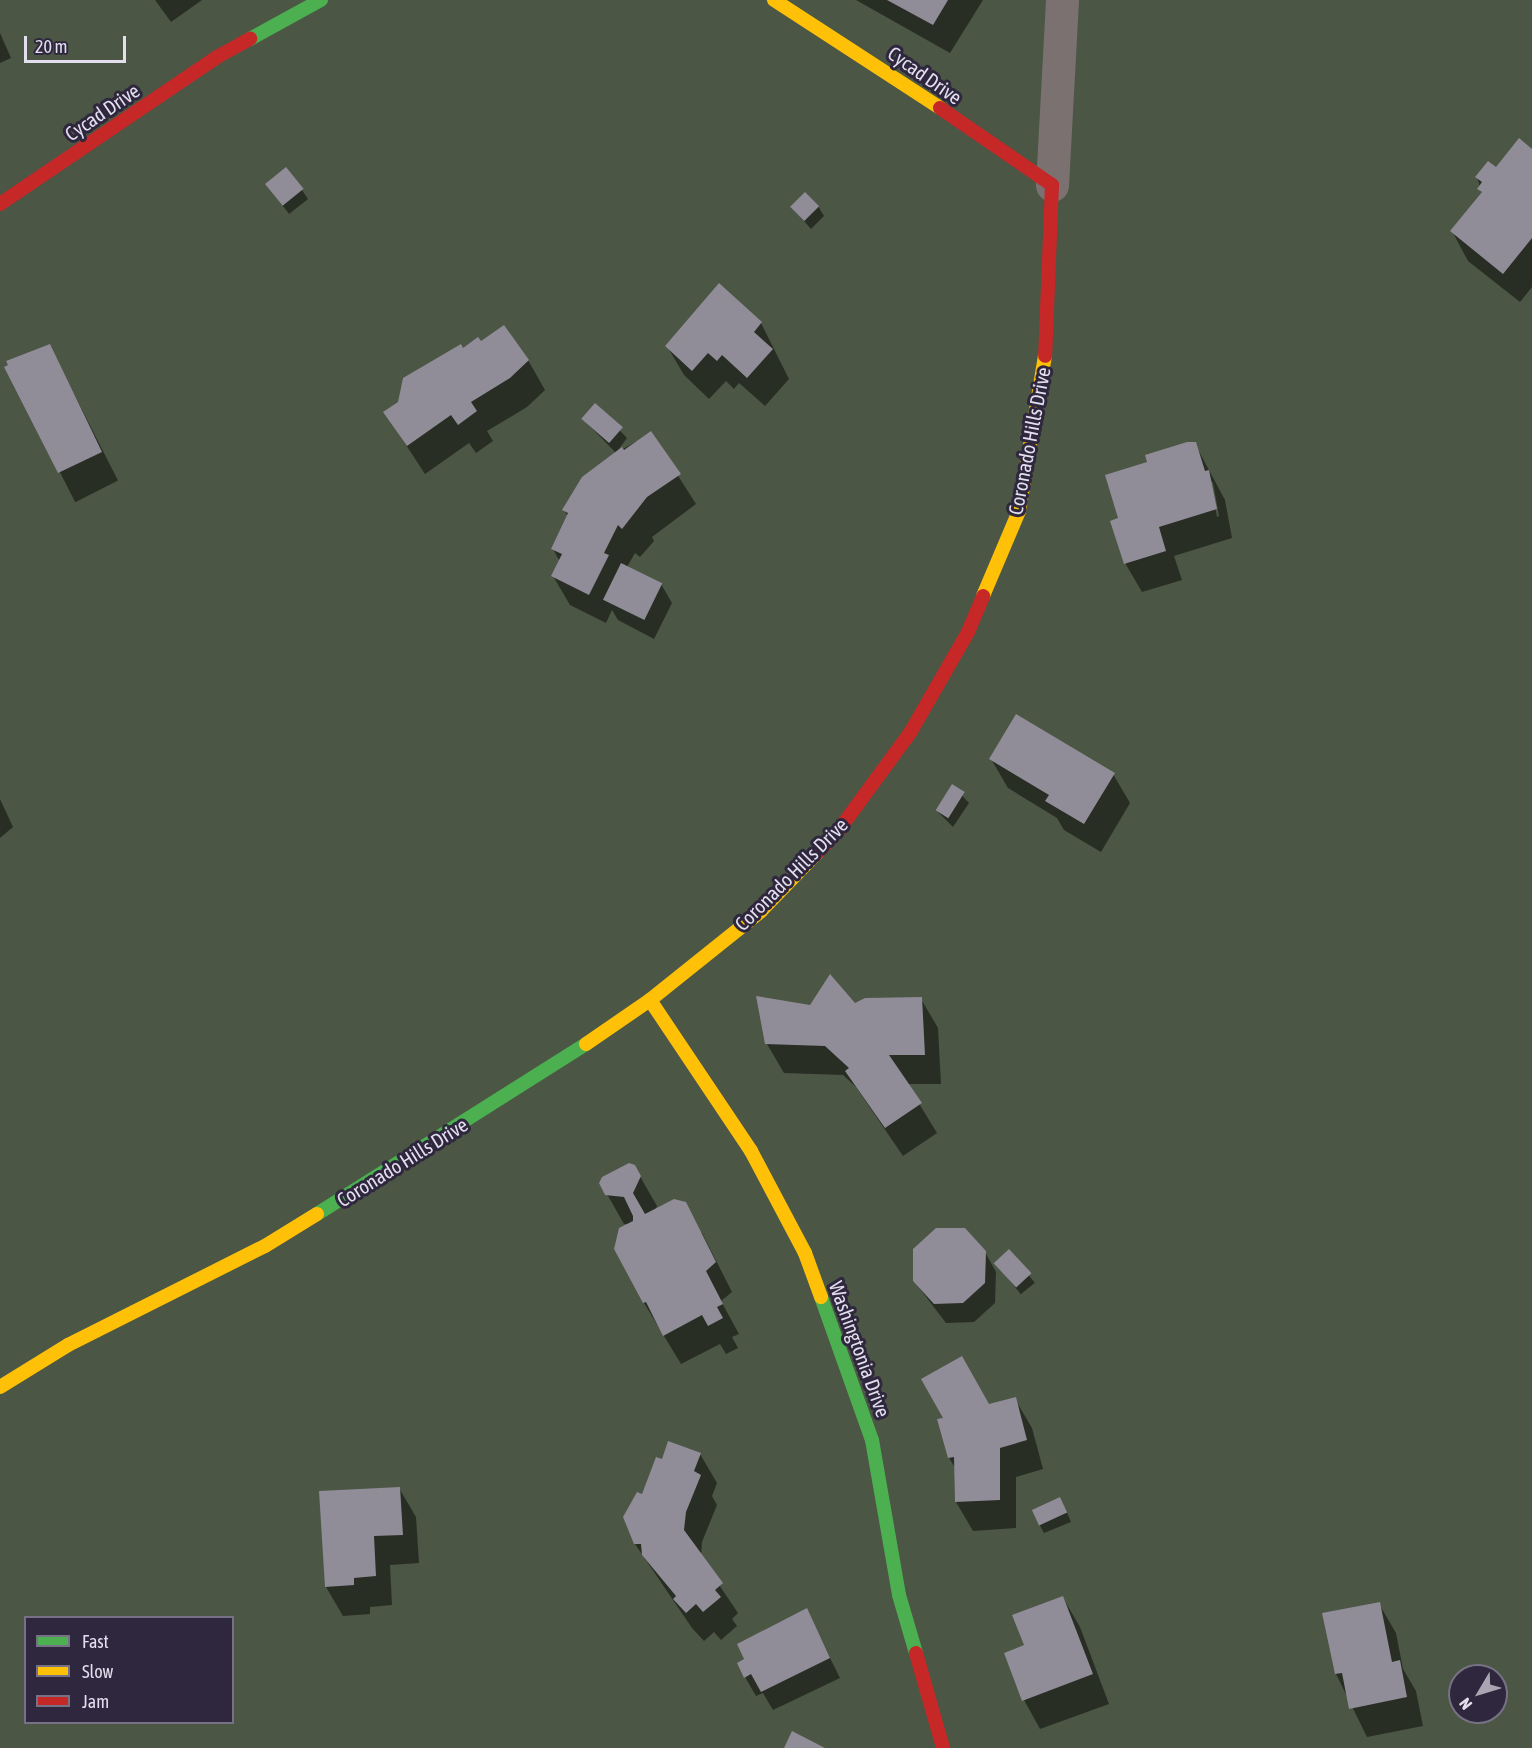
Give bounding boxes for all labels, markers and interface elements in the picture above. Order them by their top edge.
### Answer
scale bar [27,24,129,62]
text: 20 m [35,36,67,57]
street label: Cycad Drive [883,41,967,109]
street label: Cycad Drive [60,78,144,146]
street label: Coronado Hills Drive [1003,365,1055,517]
street label: Coronado Hills Drive [730,813,852,935]
street label: Coronado Hills Drive [332,1112,472,1212]
street label: Washingtonia Drive [824,1278,896,1420]
legend [24,1616,234,1724]
text: Fast [82,1631,109,1652]
text: Slow [82,1661,113,1682]
north arrow [1448,1664,1508,1724]
text: Jam [82,1691,109,1712]
text: N [1455,1695,1475,1713]

